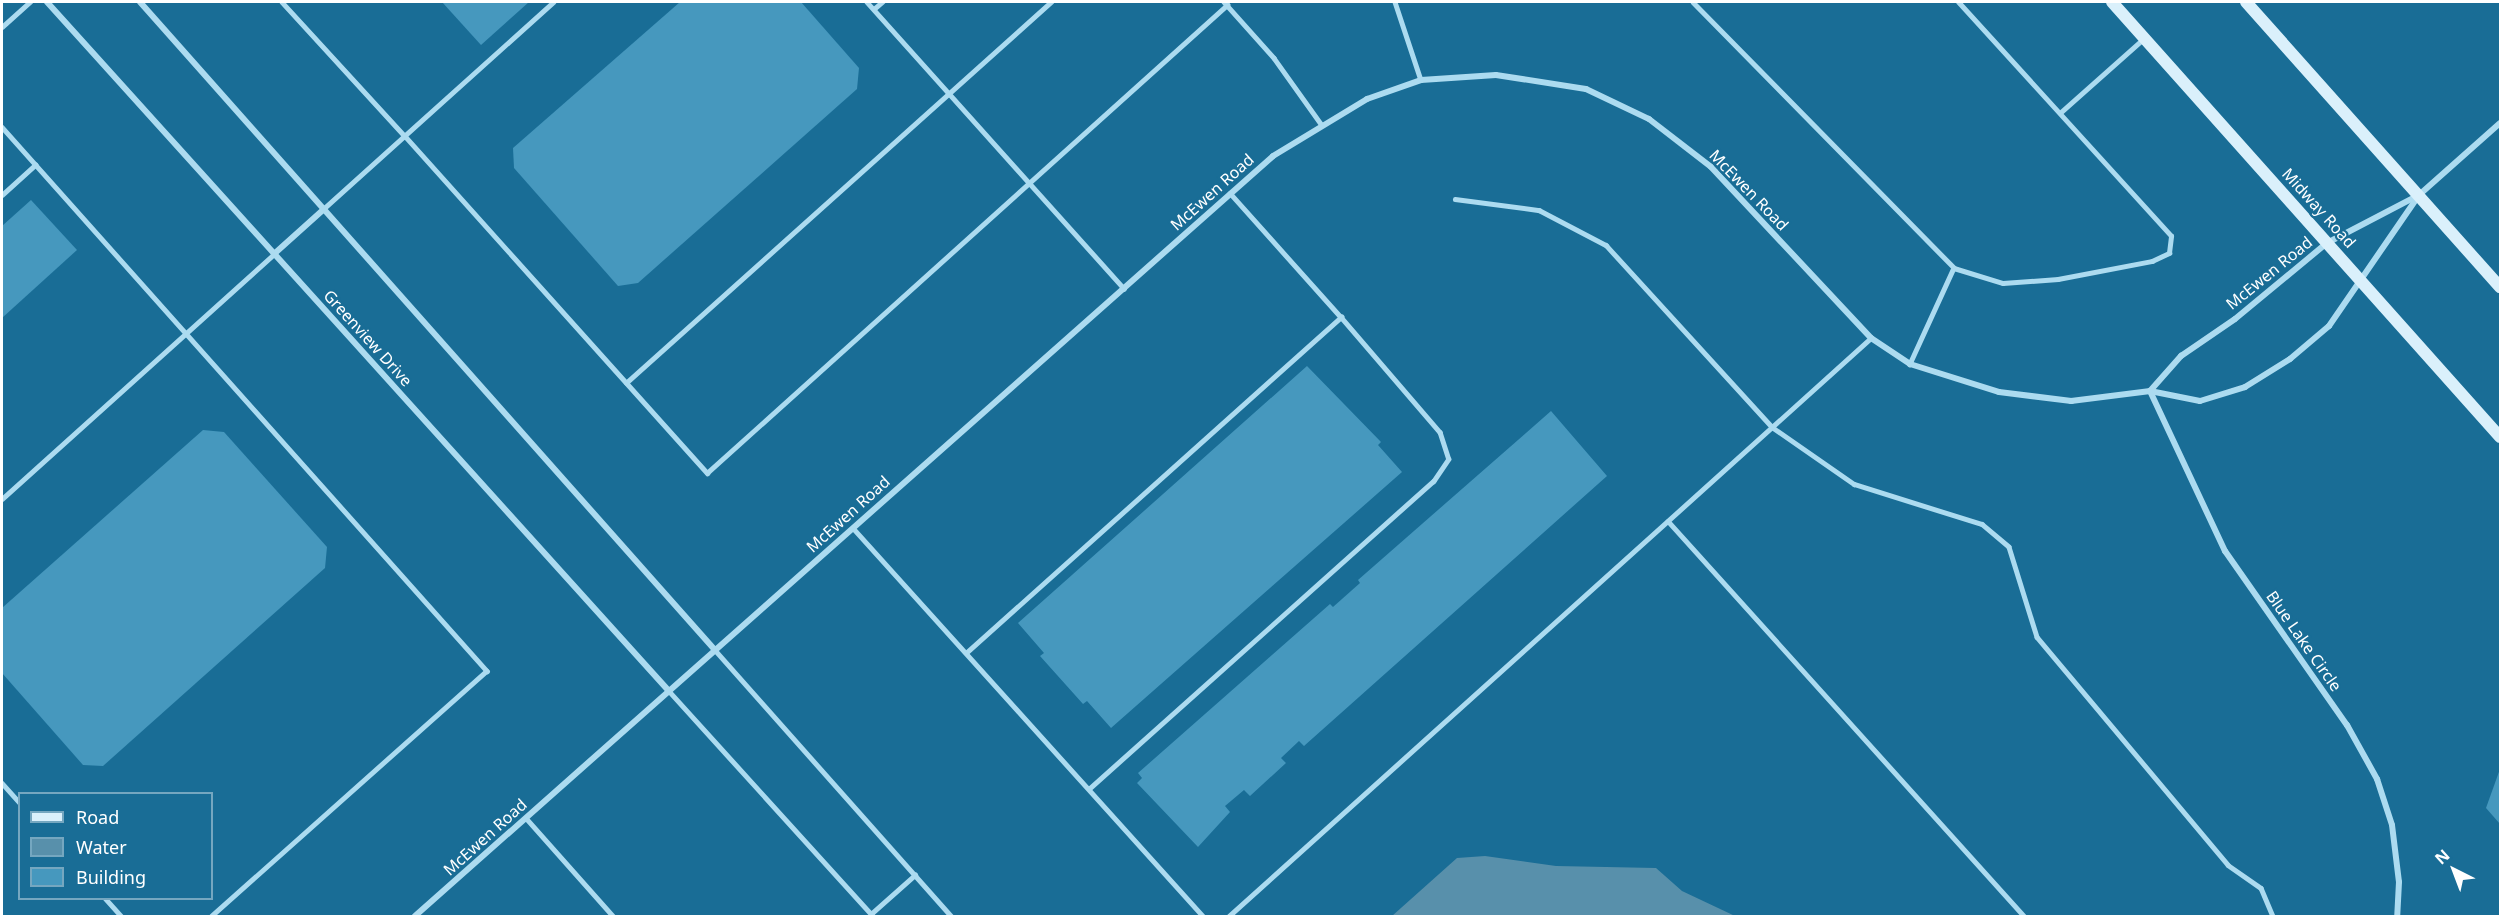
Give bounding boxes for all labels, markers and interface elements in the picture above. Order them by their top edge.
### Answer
street label: McEwen Road [1706,145,1792,235]
street label: McEwen Road [1166,150,1258,234]
street label: Midway Road [2278,164,2360,252]
street label: McEwen Road [2222,232,2316,314]
street label: Greenview Drive [320,286,416,390]
street label: McEwen Road [802,472,894,556]
street label: Blue Lake Circle [2262,587,2346,695]
legend [18,792,213,900]
street label: McEwen Road [439,795,531,879]
text: Road [76,805,119,829]
text: Water [76,835,127,859]
north arrow [2424,840,2484,900]
text: N [2430,844,2454,869]
text: Building [76,865,146,889]

